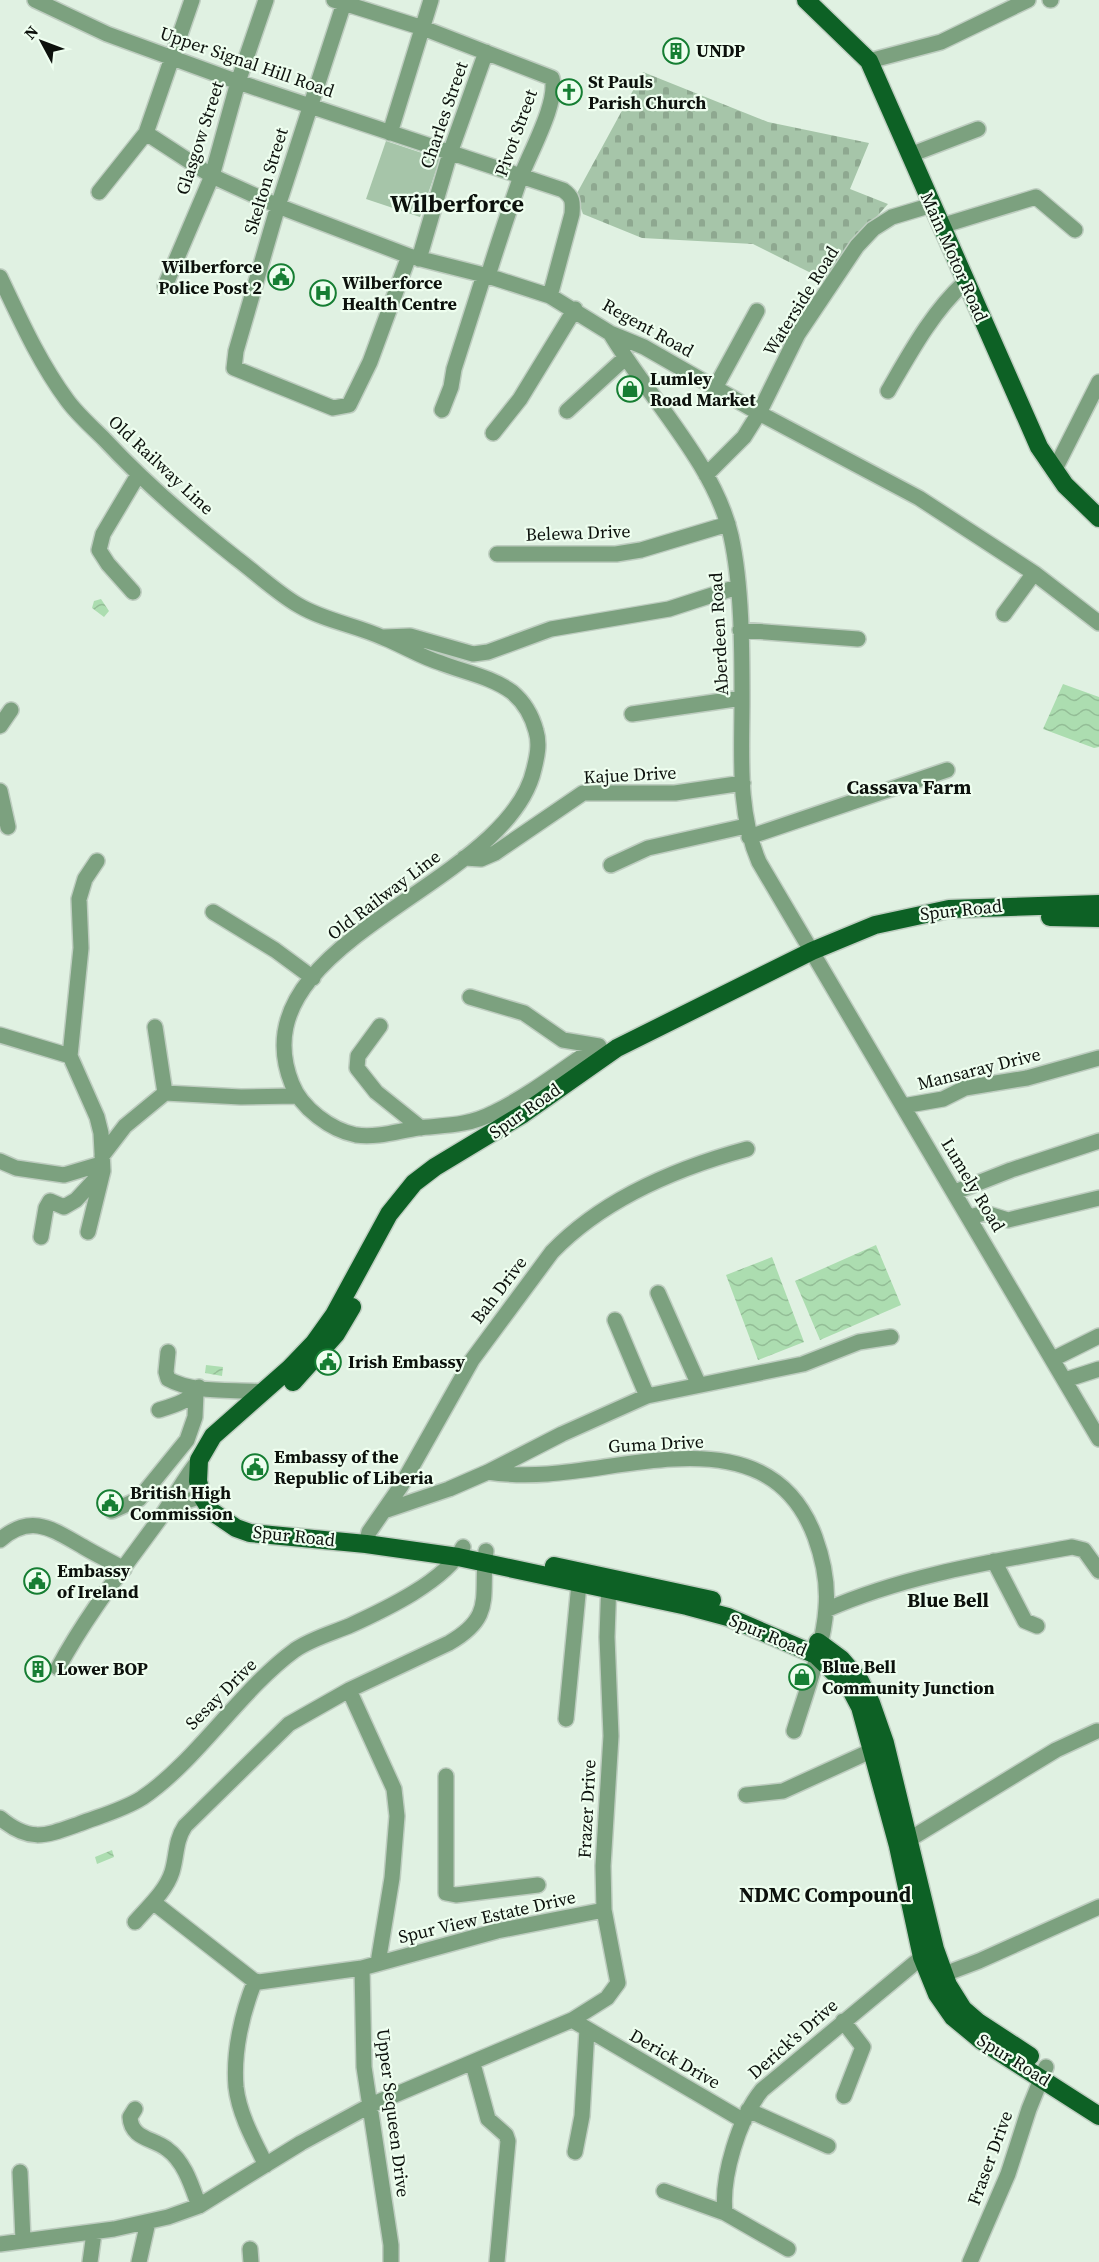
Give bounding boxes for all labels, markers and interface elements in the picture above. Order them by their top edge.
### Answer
north arrow [12,12,72,72]
text: N [19,20,43,44]
street label: Upper Signal Hill Road [157,20,338,103]
building icon: UNDP [661,36,691,66]
place label: UNDP [696,38,745,63]
street label: Charles Street [414,58,474,172]
place label: St Pauls Parish Church [588,69,706,115]
church icon: St Pauls Parish Church [554,77,584,107]
street label: Glasgow Street [169,78,230,198]
street label: Pivot Street [488,86,543,180]
street label: Skelton Street [237,124,294,237]
district label: Wilberforce [390,187,524,220]
street label: Main Motor Road [915,188,994,326]
street label: Waterside Road [757,241,844,360]
place label: Wilberforce Police Post 2 [158,254,262,300]
public building icon: Wilberforce Police Post 2 [266,262,296,292]
place label: Wilberforce Health Centre [342,270,457,316]
hospital icon: Wilberforce Health Centre [308,278,338,308]
street label: Regent Road [598,292,698,363]
place label: Lumley Road Market [650,366,756,412]
shop icon: Lumley Road Market [615,374,645,404]
street label: Old Railway Line [103,409,220,520]
street label: Belewa Drive [525,518,631,547]
street label: Aberdeen Road [703,572,734,696]
street label: Kajue Drive [583,760,677,789]
district label: Cassava Farm [847,773,971,801]
street label: Old Railway Line [322,844,446,945]
street label: Spur Road [919,893,1003,926]
street label: Mansaray Drive [915,1041,1043,1096]
street label: Spur Road [484,1077,566,1144]
street label: Lumely Road [936,1133,1011,1236]
street label: Bah Drive [465,1251,532,1329]
public building icon: Irish Embassy [313,1347,343,1377]
place label: Irish Embassy [348,1349,466,1374]
street label: Guma Drive [608,1429,704,1458]
place label: Embassy of the Republic of Liberia [274,1444,434,1490]
public building icon: Embassy of the Republic of Liberia [240,1452,270,1482]
place label: British High Commission [130,1480,233,1526]
public building icon: British High Commission [95,1488,125,1518]
street label: Spur Road [252,1519,336,1552]
place label: Embassy of Ireland [57,1558,139,1604]
public building icon: Embassy of Ireland [22,1566,52,1596]
district label: Blue Bell [907,1586,989,1614]
street label: Spur Road [725,1607,811,1662]
street label: Sesay Drive [179,1652,262,1735]
building icon: Lower BOP [23,1654,53,1684]
place label: Blue Bell Community Junction [822,1654,995,1700]
place label: Lower BOP [57,1656,148,1681]
shop icon: Blue Bell Community Junction [787,1662,817,1692]
street label: Frazer Drive [571,1759,602,1859]
district label: NDMC Compound [739,1880,912,1909]
street label: Spur View Estate Drive [396,1884,578,1949]
street label: Derick's Drive [742,1993,843,2085]
street label: Derick Drive [625,2022,725,2095]
street label: Upper Sequeen Drive [371,2027,416,2199]
street label: Spur Road [973,2027,1056,2092]
street label: Fraser Drive [961,2107,1018,2209]

